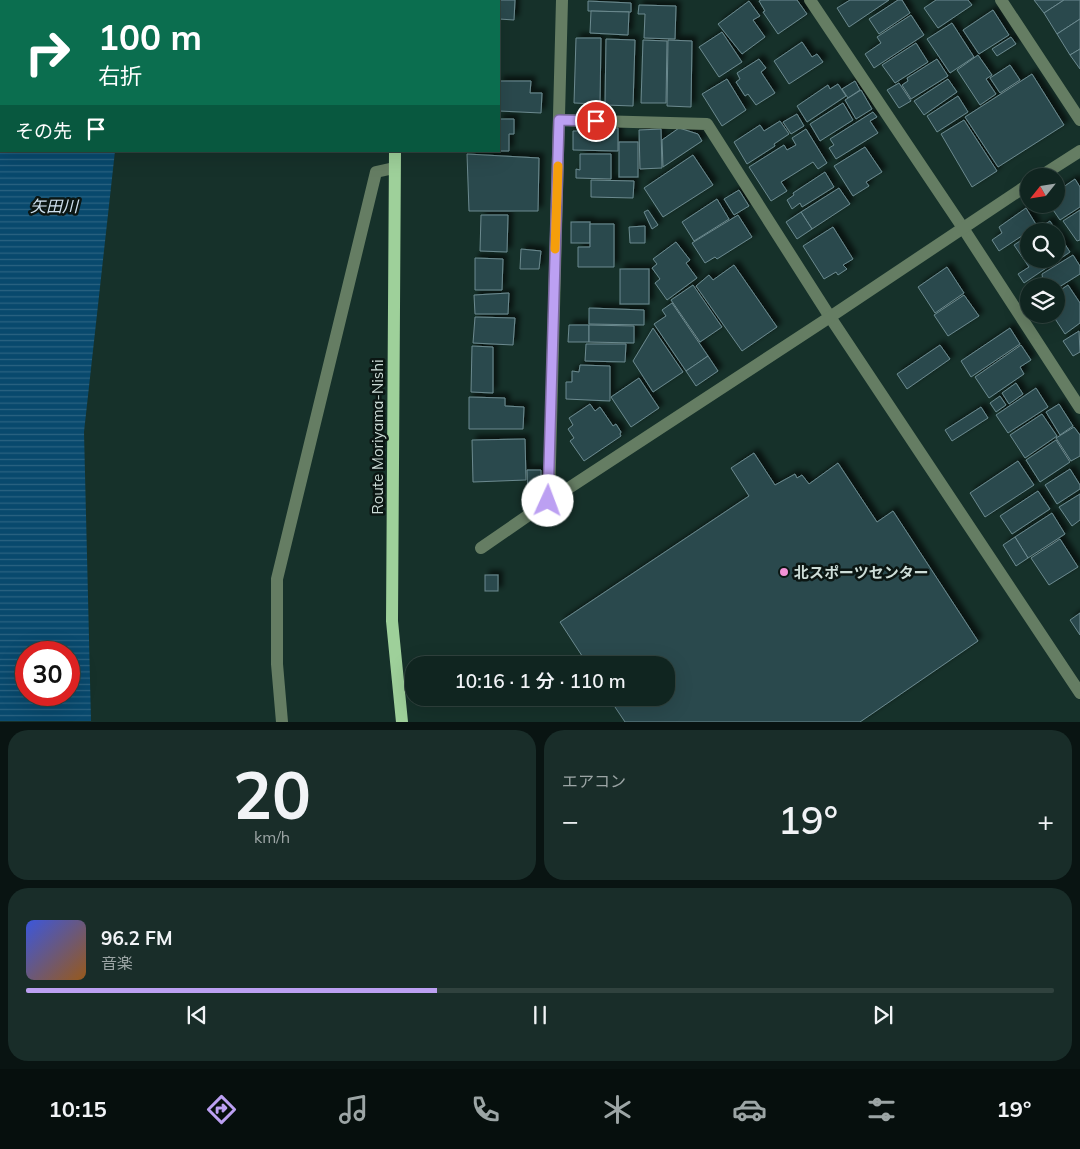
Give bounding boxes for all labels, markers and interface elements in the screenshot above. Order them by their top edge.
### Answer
text: 100 m [98,15,202,59]
icon: right [15,20,80,85]
text: 右折 [98,62,142,90]
pin [575,100,617,142]
icon: arrive [582,107,610,135]
icon: arrive [82,115,110,143]
text: その先 [15,119,72,143]
north arrow [1020,168,1065,212]
map controls [1020,168,1065,323]
water label: 矢田川 [30,196,80,216]
button: search [1020,223,1065,268]
button: layers [1020,278,1065,323]
street label: Route Moriyama-Nishi [368,359,387,515]
position arrow [521,474,573,526]
place label: 北スポーツセンター [794,563,929,582]
marker: 北スポーツセンター [778,566,790,578]
speed limit sign: 30 [15,641,80,706]
text: 10:16 · 1 分 · 110 m [454,669,626,693]
text: 20 [233,754,311,835]
text: エアコン [562,771,626,791]
text: 19° [778,796,838,844]
text: − [562,803,579,838]
text: + [1037,803,1054,838]
text: km/h [254,827,290,847]
text: 96.2 FM [101,926,173,950]
text: 音楽 [101,953,133,973]
icon: previous [183,1001,211,1029]
icon: pause [526,1001,554,1029]
icon: next [869,1001,897,1029]
icon: directions [204,1092,239,1127]
icon: music [336,1092,371,1127]
icon: phone [468,1092,503,1127]
icon: climate [600,1092,635,1127]
icon: car [732,1092,767,1127]
icon: filters [864,1092,899,1127]
text: 10:15 [49,1095,107,1123]
text: 19° [997,1095,1031,1123]

